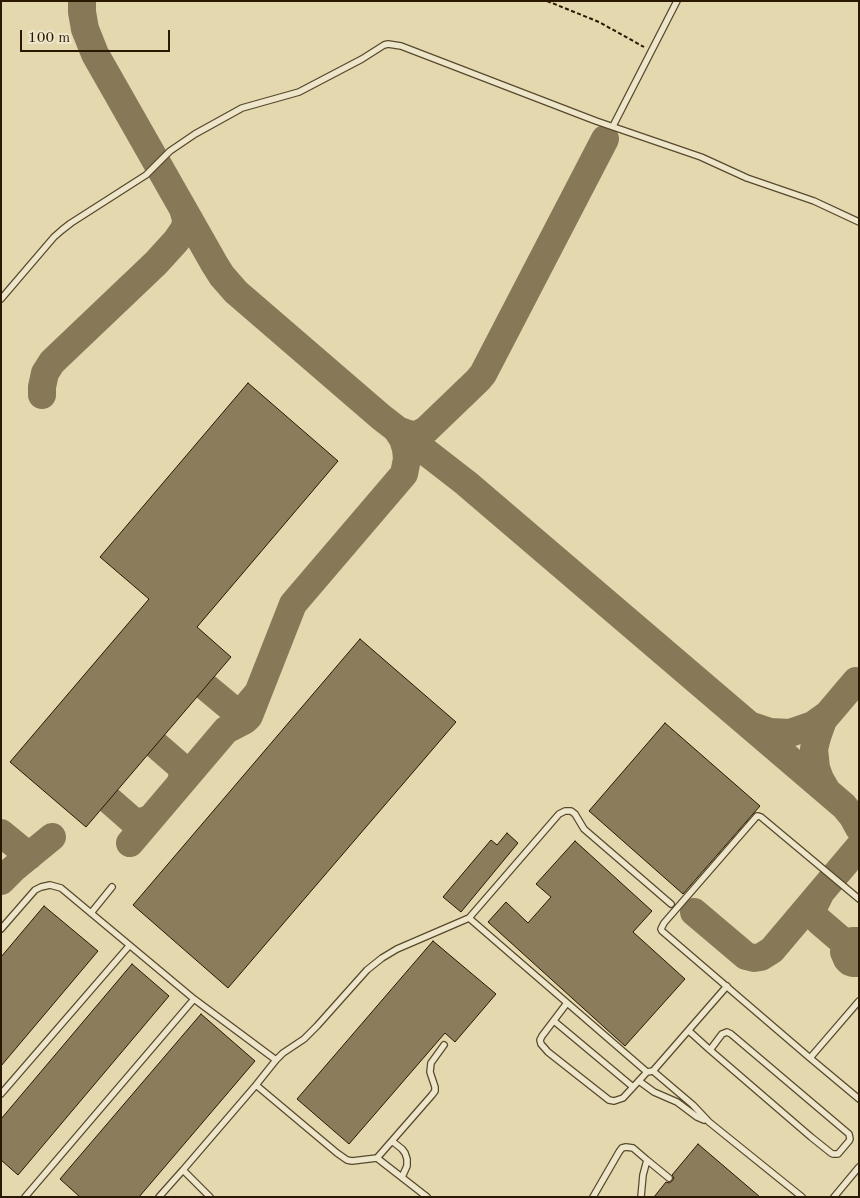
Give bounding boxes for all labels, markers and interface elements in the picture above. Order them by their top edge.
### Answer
scale bar [22,20,172,52]
text: 100 m [28,31,70,46]

